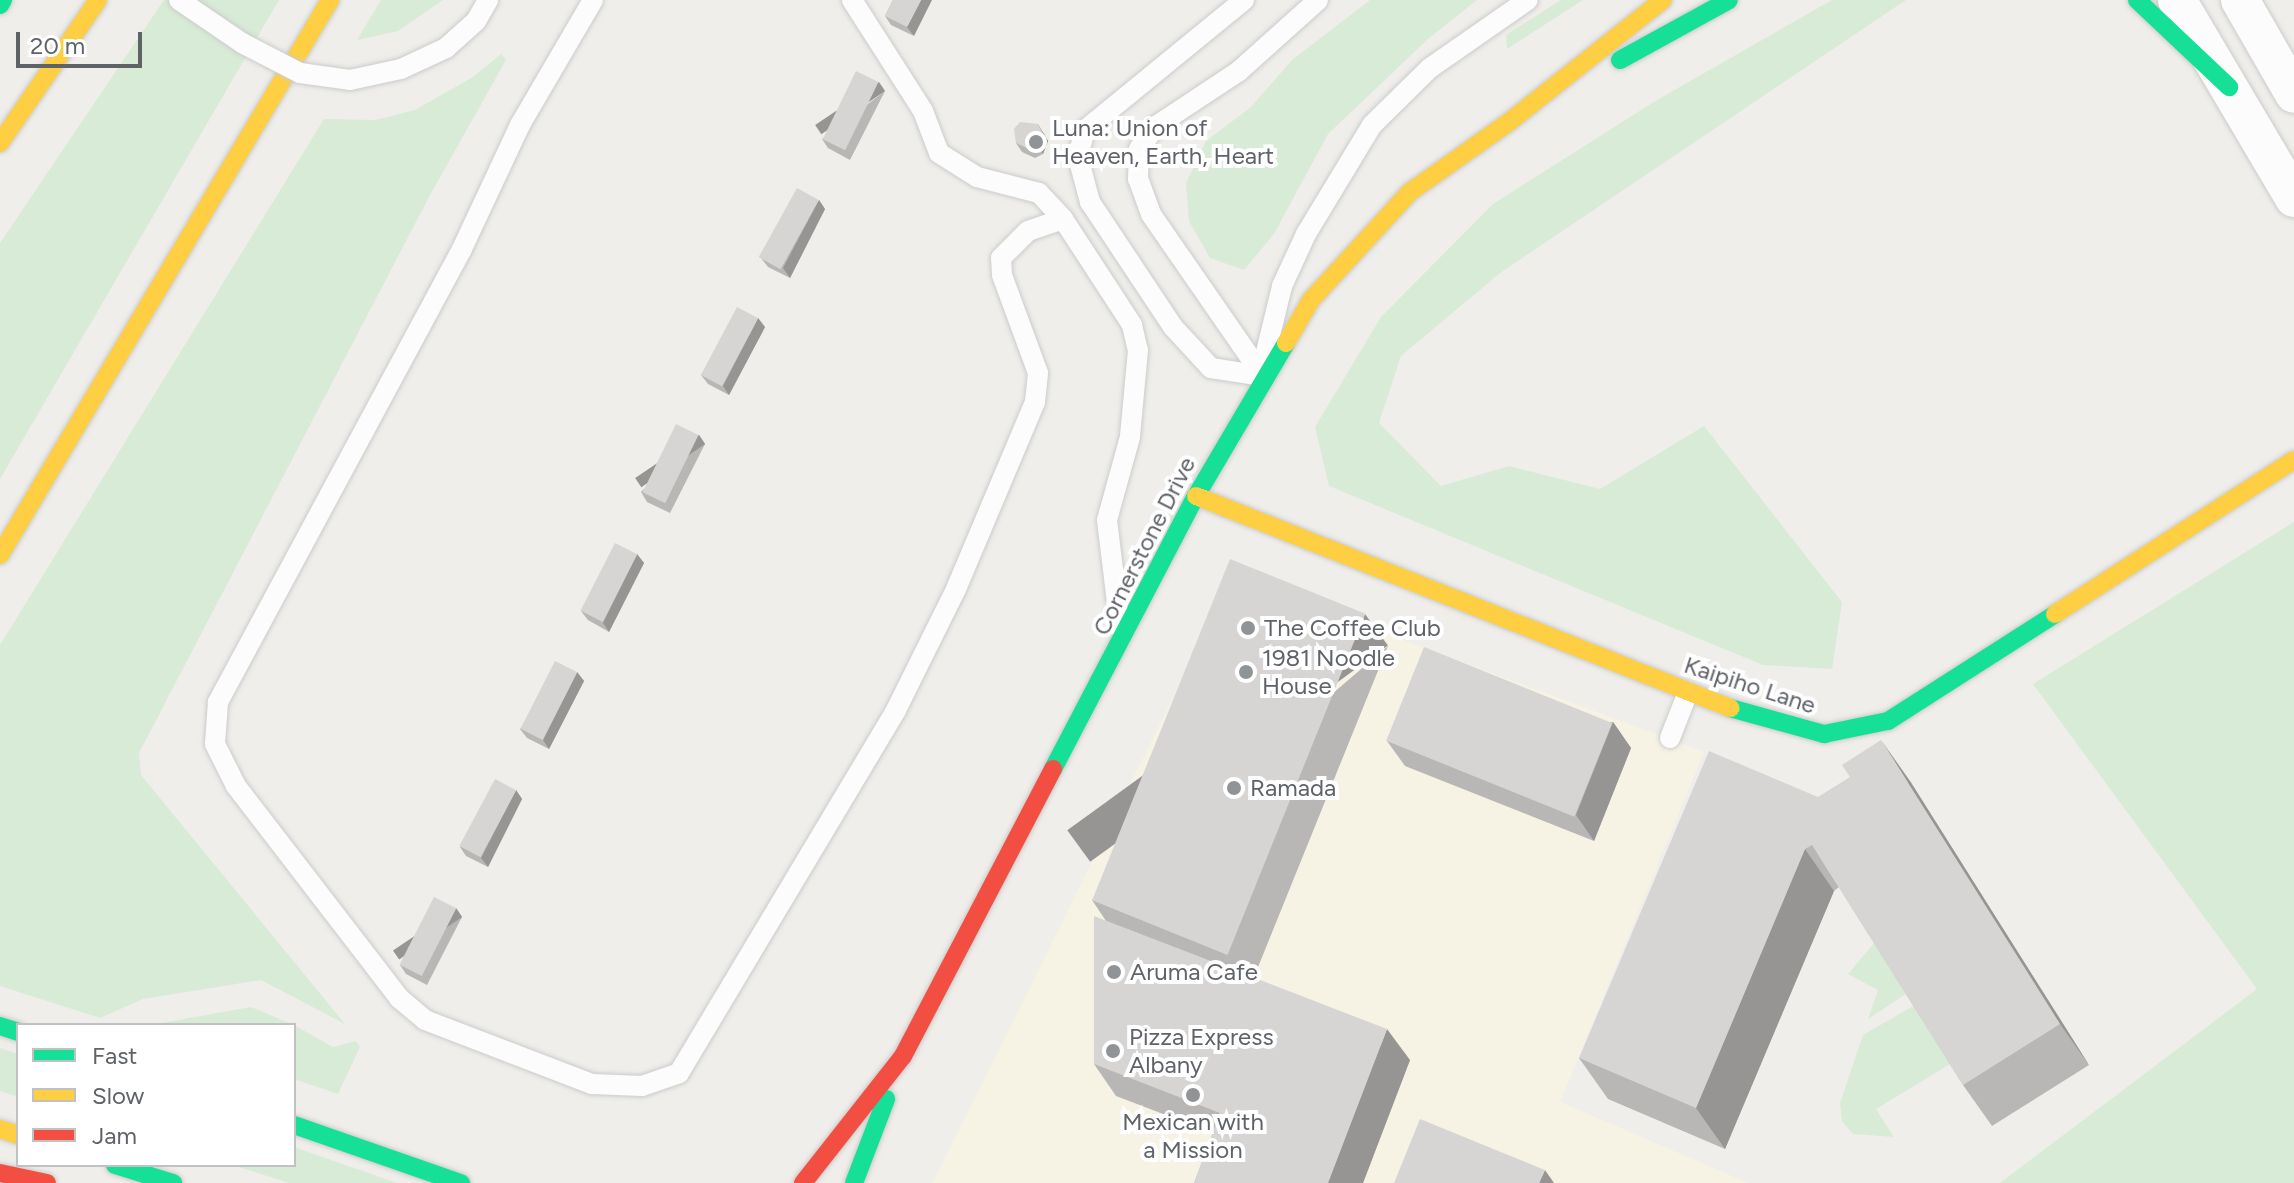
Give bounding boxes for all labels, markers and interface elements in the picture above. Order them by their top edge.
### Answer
scale bar [20,16,146,66]
text: 20 m [30,31,85,60]
place label: Luna: Union of Heaven, Earth, Heart [1052,114,1274,170]
marker: Luna: Union of Heaven, Earth, Heart [1027,133,1045,151]
street label: Cornerstone Drive [1087,452,1201,640]
place label: The Coffee Club [1264,614,1441,642]
marker: The Coffee Club [1239,619,1257,637]
place label: 1981 Noodle House [1262,644,1395,700]
street label: Kaipiho Lane [1681,650,1819,720]
marker: 1981 Noodle House [1237,663,1255,681]
place label: Ramada [1250,774,1336,802]
marker: Ramada [1225,779,1243,797]
place label: Aruma Cafe [1130,958,1258,986]
marker: Aruma Cafe [1105,963,1123,981]
legend [16,1023,296,1167]
place label: Pizza Express Albany [1129,1023,1274,1079]
text: Fast [92,1041,137,1070]
marker: Pizza Express Albany [1104,1042,1122,1060]
text: Slow [92,1081,144,1110]
marker: Mexican with a Mission [1184,1086,1202,1104]
place label: Mexican with a Mission [1122,1108,1264,1164]
text: Jam [92,1121,137,1150]

